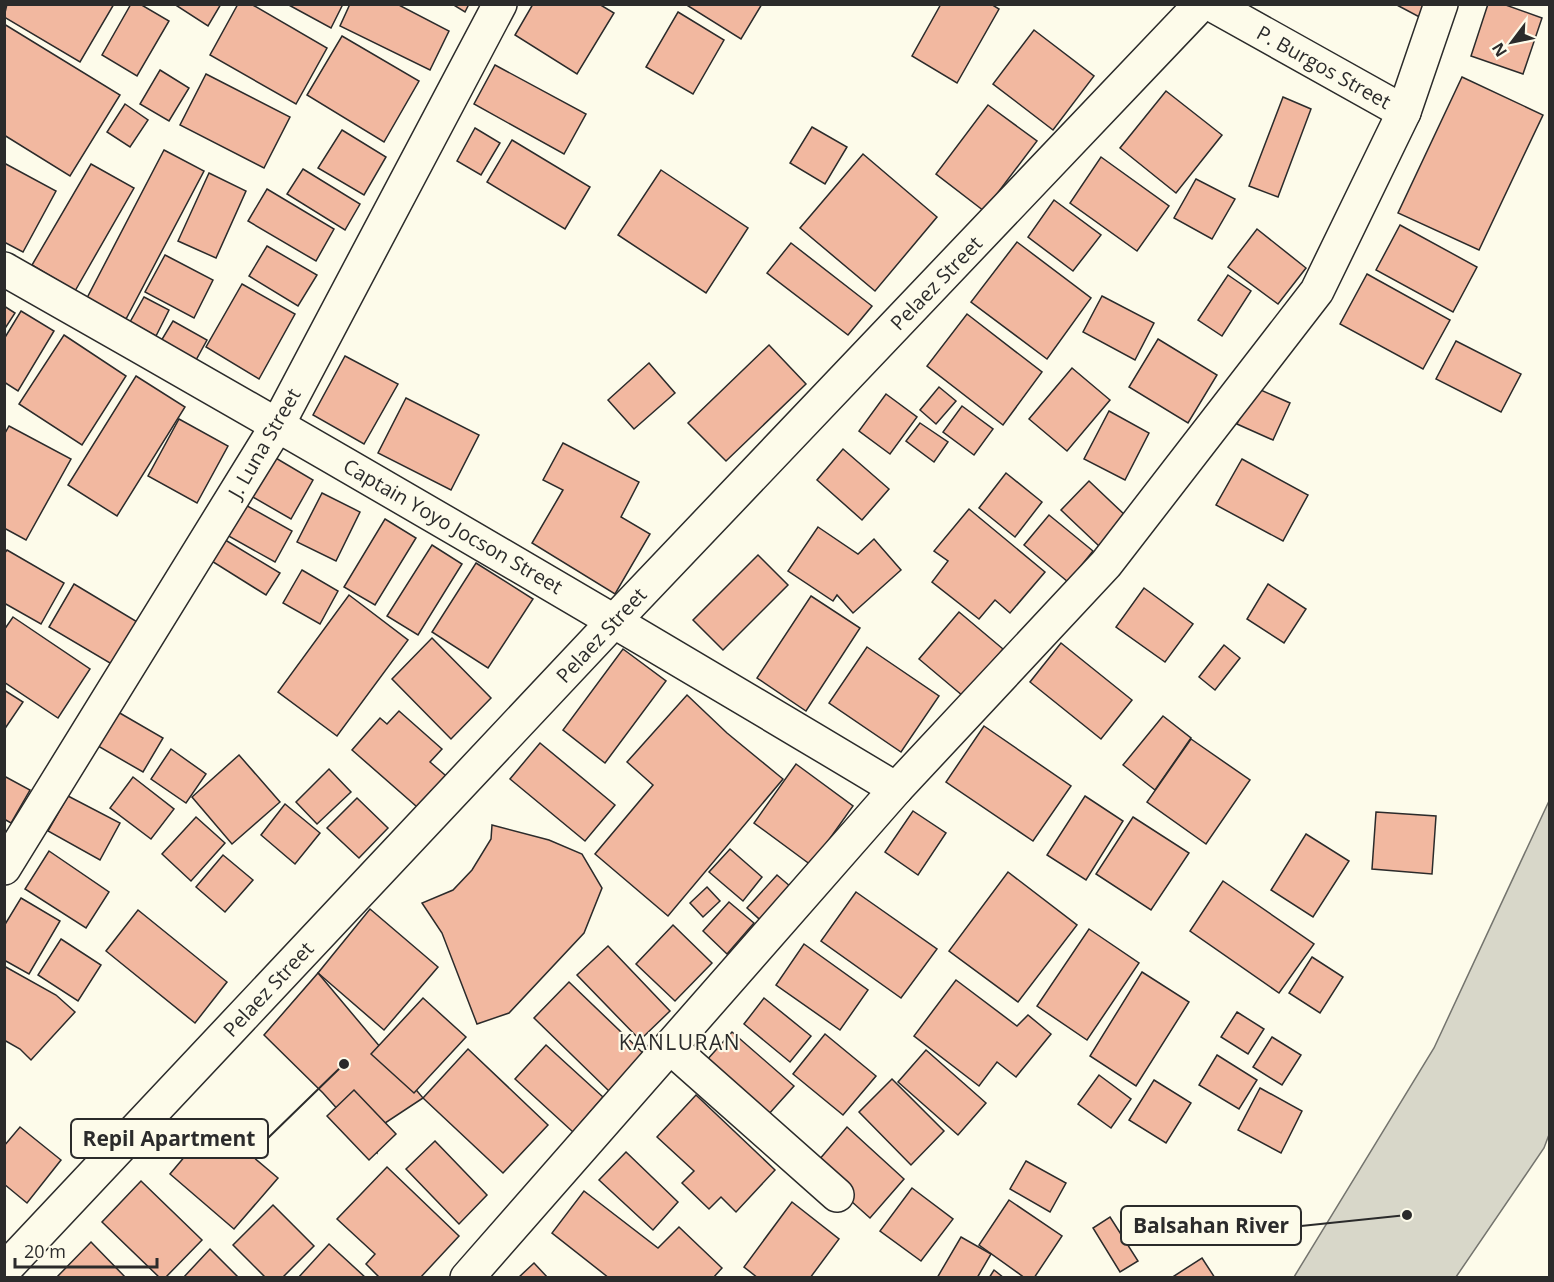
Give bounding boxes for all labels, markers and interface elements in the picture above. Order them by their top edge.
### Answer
north arrow [1482,12,1542,72]
street label: P. Burgos Street [1252,19,1396,115]
text: N [1487,39,1512,61]
street label: Pelaez Street [884,230,988,336]
street label: J. Luna Street [221,383,306,505]
street label: Captain Yoyo Jocson Street [338,452,568,600]
street label: Pelaez Street [550,582,652,688]
street label: Pelaez Street [217,936,319,1042]
district label: KANLURAN [619,1028,741,1056]
callout: Repil Apartment [71,1119,268,1158]
text: Repil Apartment [83,1124,255,1152]
callout: Balsahan River [1121,1206,1301,1245]
text: Balsahan River [1133,1211,1290,1239]
scale bar [15,1231,158,1269]
text: 20 m [24,1239,66,1263]

